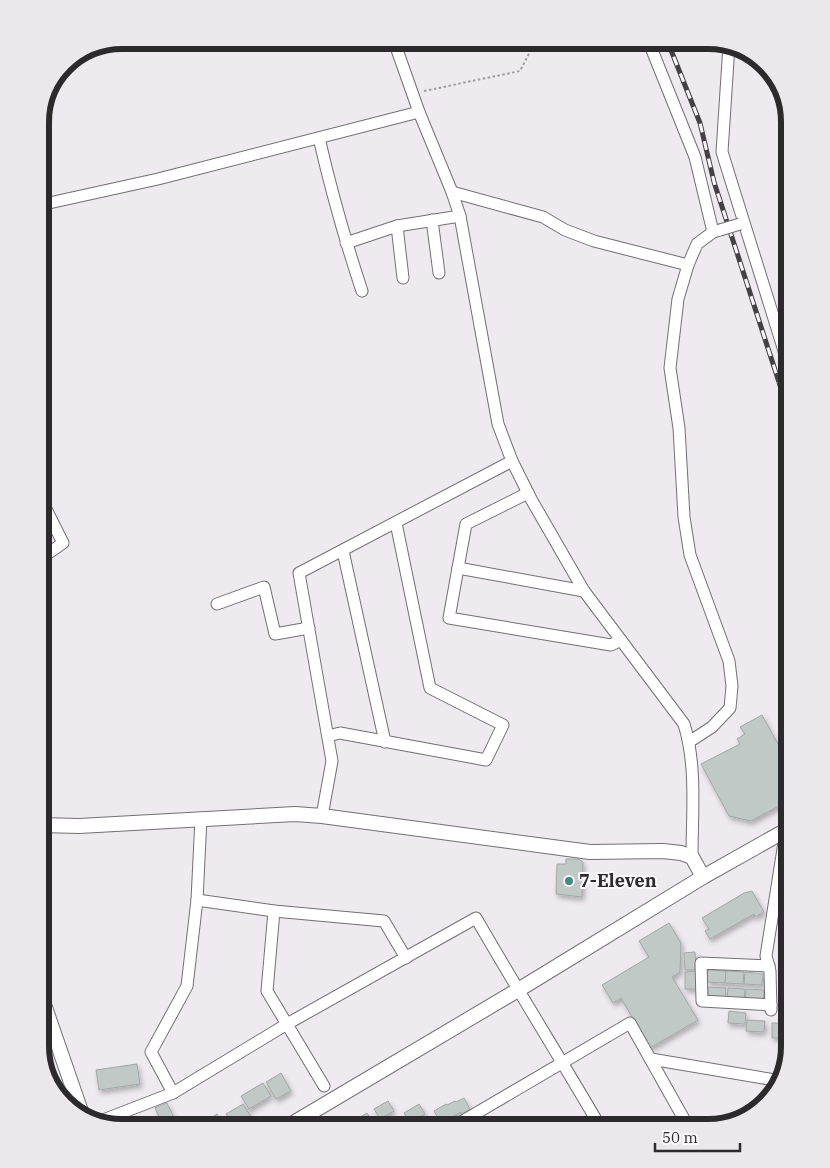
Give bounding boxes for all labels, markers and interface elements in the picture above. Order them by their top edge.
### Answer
place label: 7-Eleven [579,869,657,892]
marker: 7-Eleven [563,875,575,887]
scale bar [655,1120,740,1152]
text: 50 m [662,1128,698,1147]

